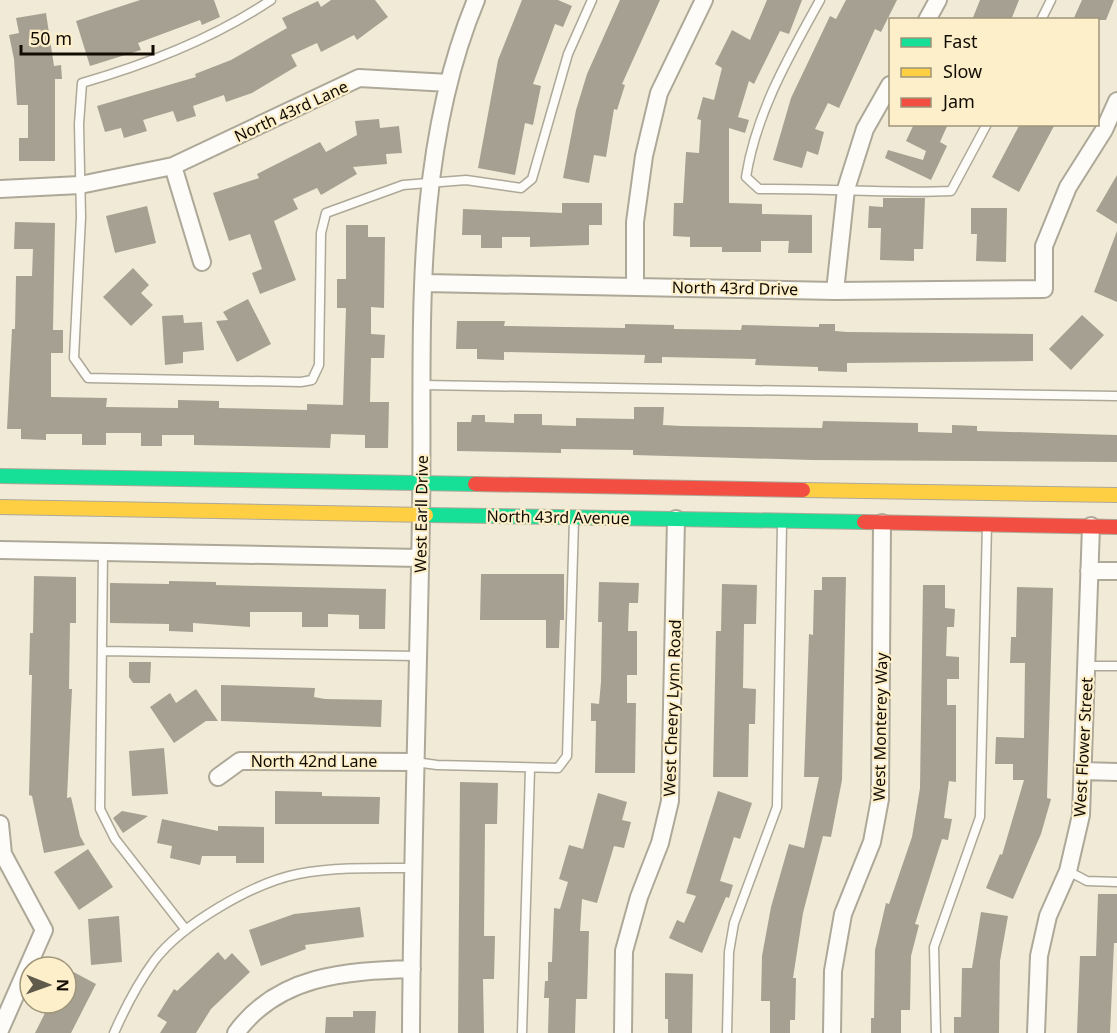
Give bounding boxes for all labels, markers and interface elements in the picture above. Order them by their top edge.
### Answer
scale bar [21,18,153,56]
legend [889,18,1099,126]
text: 50 m [30,26,72,50]
text: Fast [943,29,978,53]
text: Slow [943,59,982,83]
street label: North 43rd Lane [231,75,351,147]
text: Jam [941,89,975,113]
street label: North 43rd Drive [672,276,798,300]
street label: West Earll Drive [409,455,433,573]
street label: North 43rd Avenue [486,505,630,529]
street label: West Cheery Lynn Road [658,619,686,797]
street label: West Monterey Way [868,651,892,802]
street label: West Flower Street [1068,676,1098,817]
street label: North 42nd Lane [251,750,377,772]
north arrow [18,955,78,1015]
text: N [52,979,74,992]

